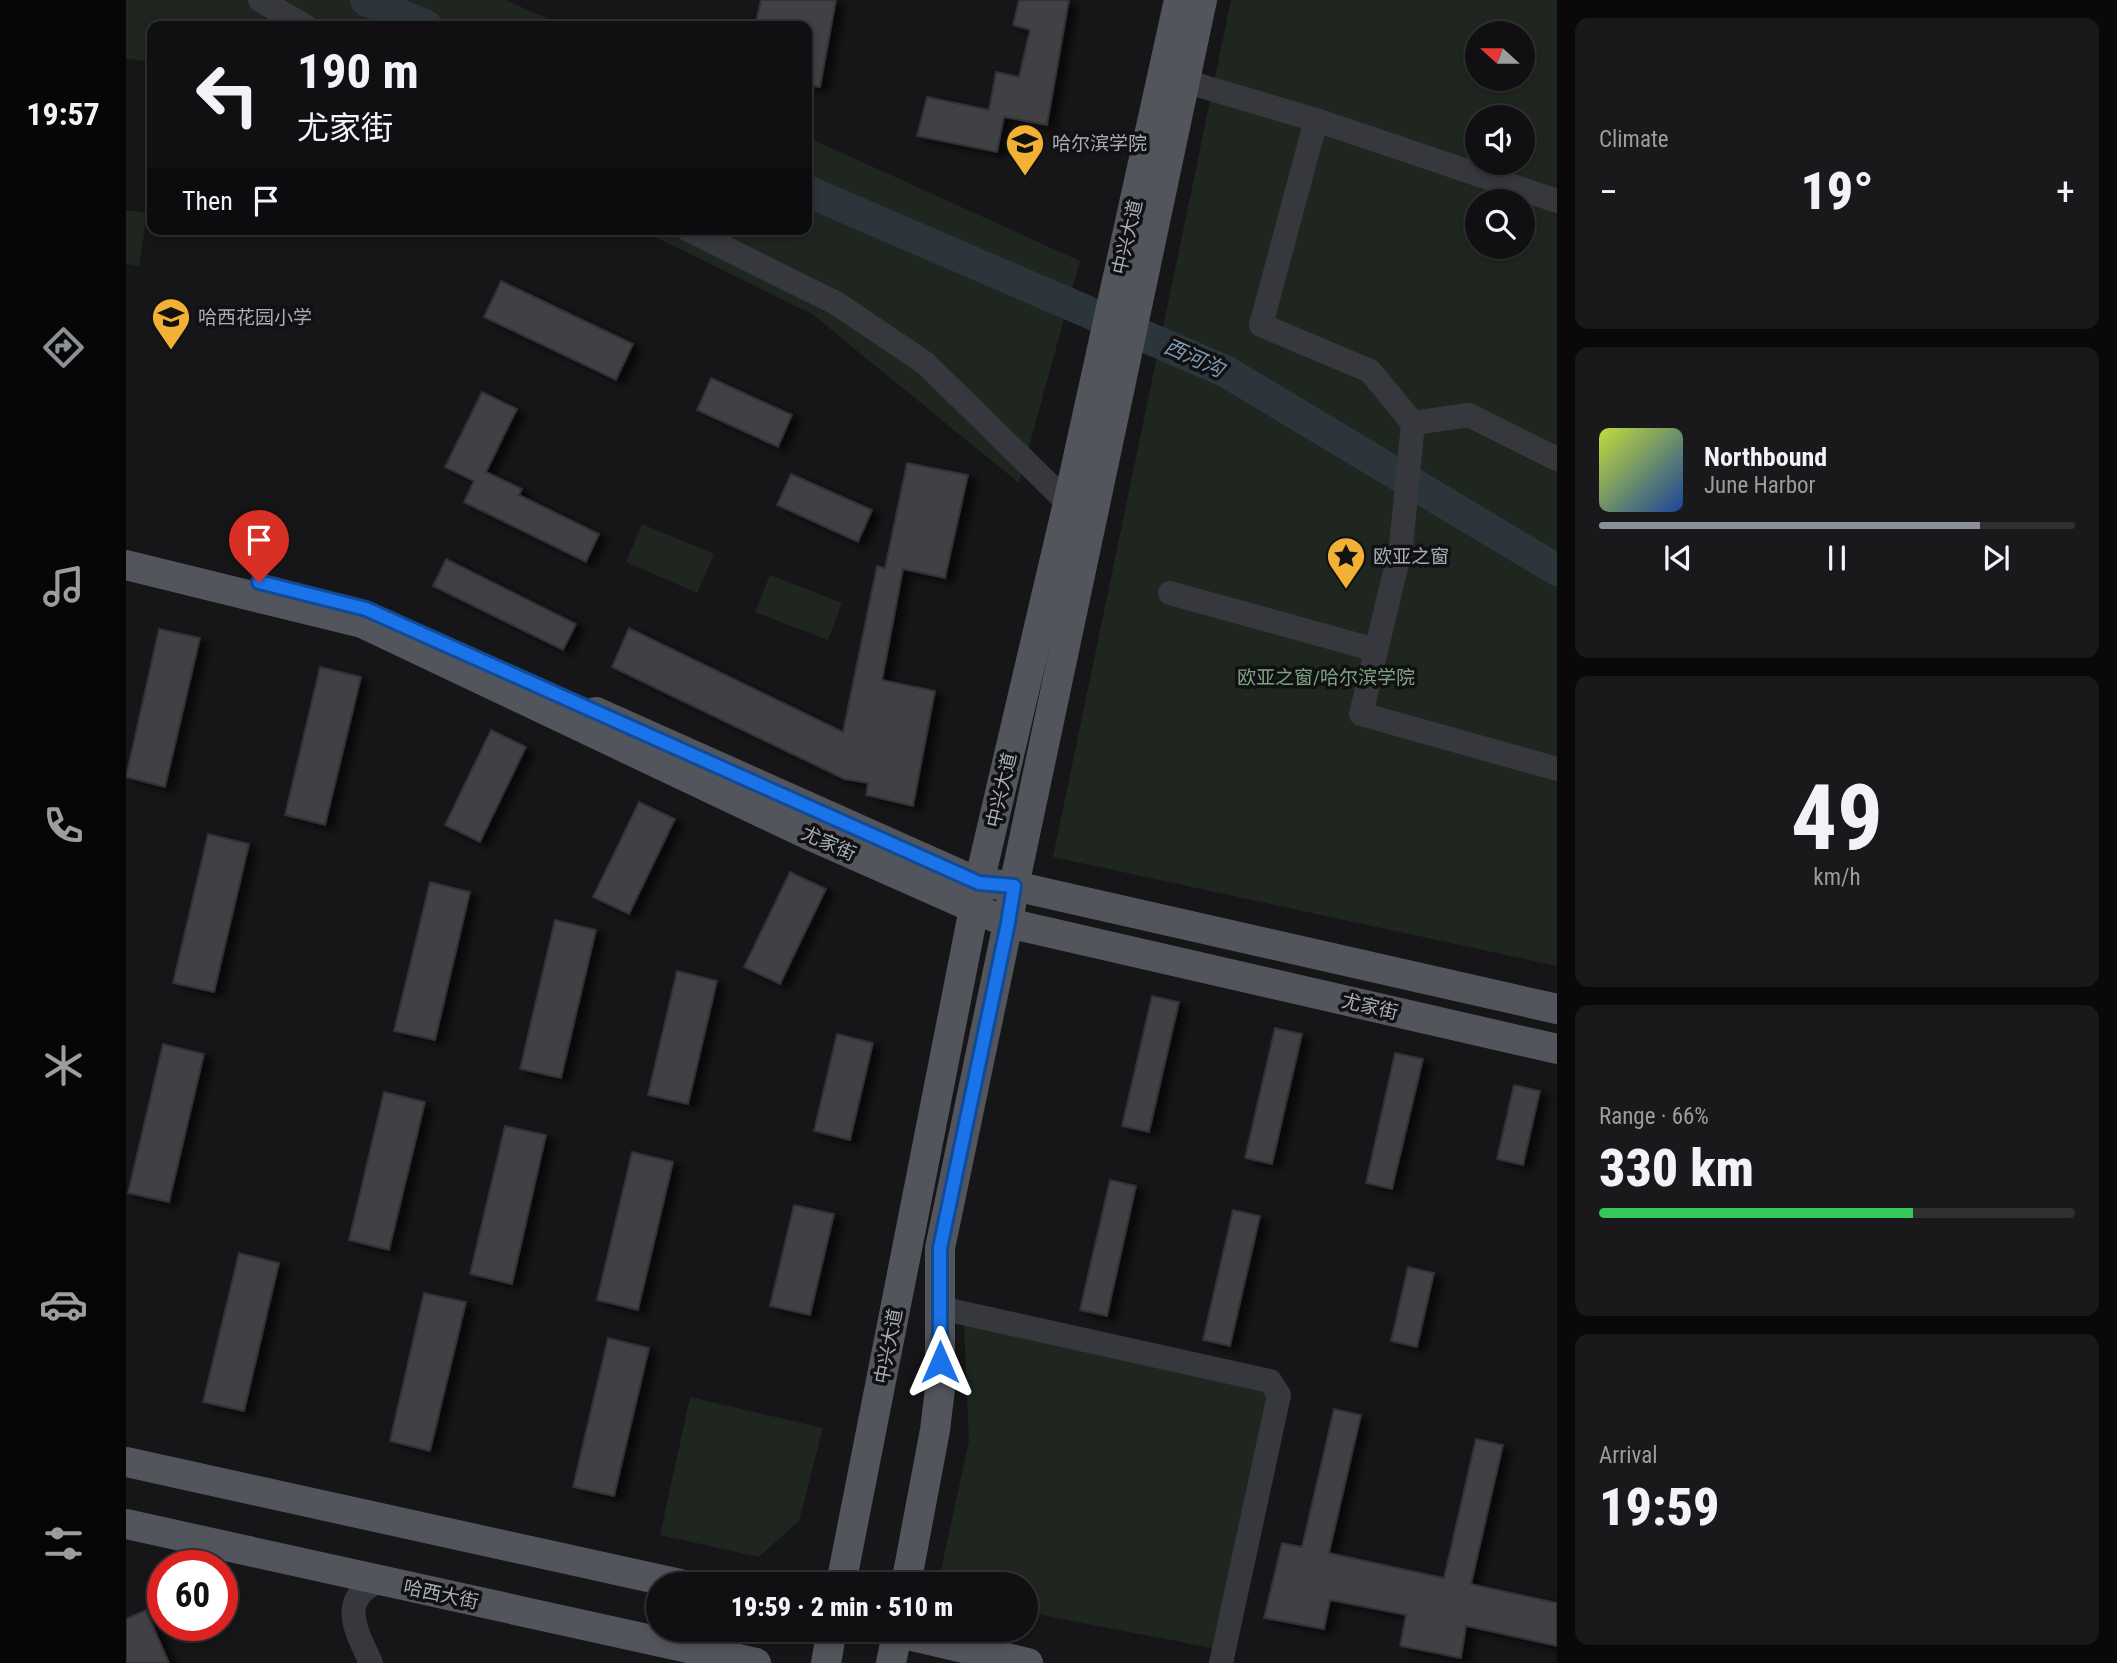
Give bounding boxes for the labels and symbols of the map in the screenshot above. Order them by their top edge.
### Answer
north arrow [1465,21,1535,91]
school or university icon: 哈尔滨学院 [1004,122,1046,177]
place label: 哈尔滨学院 [1052,132,1147,155]
street label: 中兴大道 [1108,197,1147,277]
school or university icon: 哈西花园小学 [150,296,192,351]
place label: 哈西花园小学 [198,306,312,329]
water label: 西河沟 [1160,334,1229,383]
pin [229,510,289,582]
place icon: 欧亚之窗 [1325,535,1367,590]
place label: 欧亚之窗 [1373,545,1449,568]
park label: 欧亚之窗/哈尔滨学院 [1237,666,1415,689]
street label: 中兴大道 [982,750,1021,830]
street label: 尤家街 [798,821,860,866]
street label: 尤家街 [1340,989,1400,1024]
street label: 中兴大道 [870,1307,907,1386]
position arrow [903,1325,977,1399]
speed limit sign: 60 [147,1550,238,1641]
street label: 哈西大街 [401,1575,480,1614]

